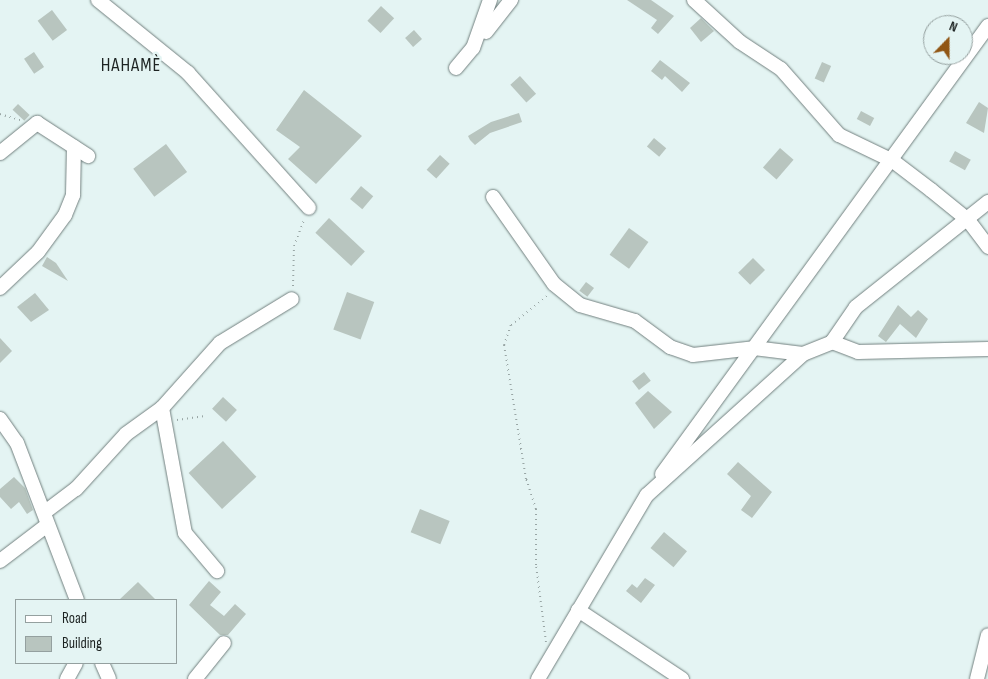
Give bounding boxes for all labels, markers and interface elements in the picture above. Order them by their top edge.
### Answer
north arrow [923,15,973,65]
text: N [947,17,960,36]
district label: HAHAMÈ [100,55,162,77]
legend [15,599,178,664]
text: Road [62,609,87,628]
text: Building [62,634,102,653]

